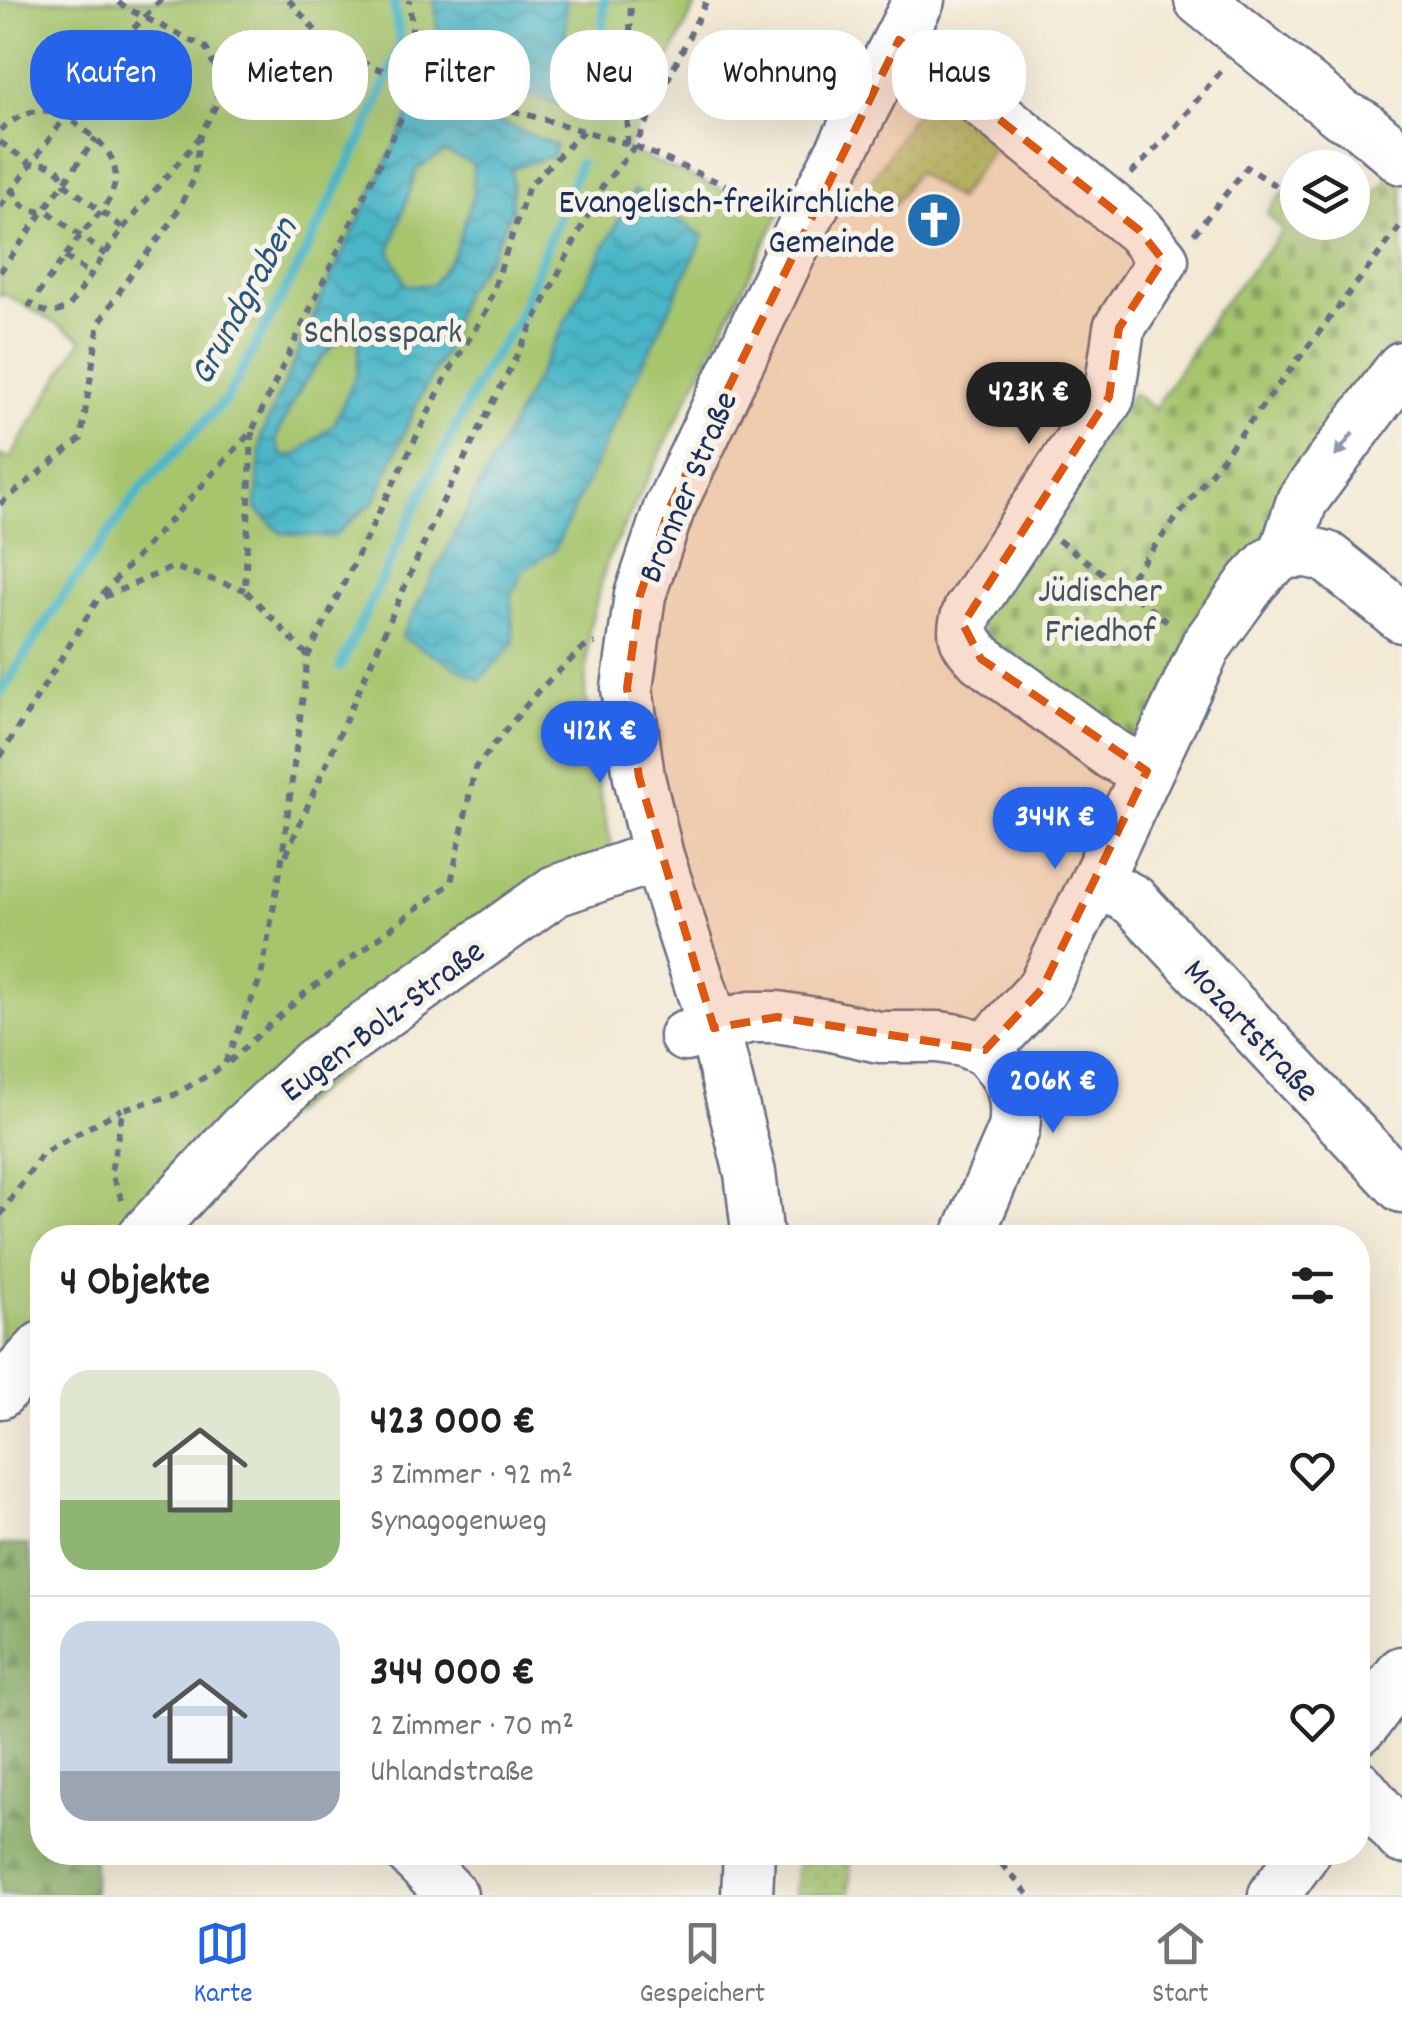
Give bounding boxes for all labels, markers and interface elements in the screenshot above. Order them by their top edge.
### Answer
chip: Kaufen [30,30,192,120]
chip: Mieten [212,30,368,120]
chip: Filter [388,30,530,120]
chip: Neu [550,30,668,120]
chip: Wohnung [688,30,872,120]
chip: Haus [892,30,1026,120]
map controls [1280,150,1370,240]
button: layers [1280,150,1370,240]
place label: Evangelisch-freikirchliche Gemeinde [558,180,895,270]
church icon: Evangelisch-freikirchliche Gemeinde [904,190,964,250]
water label: Grundgraben [177,207,315,397]
park label: Schlosspark [304,310,462,360]
pin: 423K € [948,362,1110,447]
text: 423K € [988,371,1070,417]
street label: Bronner Straße [628,384,753,591]
one-way arrow [1334,432,1354,458]
park label: Jüdischer Friedhof [1038,569,1162,659]
pin: 412K € [519,701,681,786]
text: 412K € [563,710,637,756]
pin: 344K € [974,787,1136,872]
text: 344K € [1015,796,1095,842]
street label: Eugen-Bolz-Straße [271,929,497,1117]
street label: Mozartstraße [1169,949,1329,1116]
pin: 206K € [972,1051,1134,1136]
text: 206K € [1009,1060,1097,1106]
text: 4 Objekte [60,1255,210,1315]
icon: filters [1285,1258,1340,1313]
text: 423 000 € [370,1394,536,1454]
icon: home [140,1410,260,1530]
icon: heart [1285,1443,1340,1498]
text: 3 Zimmer · 92 m² [370,1454,573,1500]
text: Synagogenweg [370,1500,547,1546]
text: 344 000 € [370,1645,535,1705]
icon: home [140,1661,260,1781]
icon: heart [1285,1694,1340,1749]
text: 2 Zimmer · 70 m² [370,1705,574,1751]
text: Uhlandstraße [370,1751,534,1797]
tab: Karte [193,1916,253,2016]
tab: Gespeichert [639,1916,765,2016]
tab: Start [1152,1916,1209,2016]

